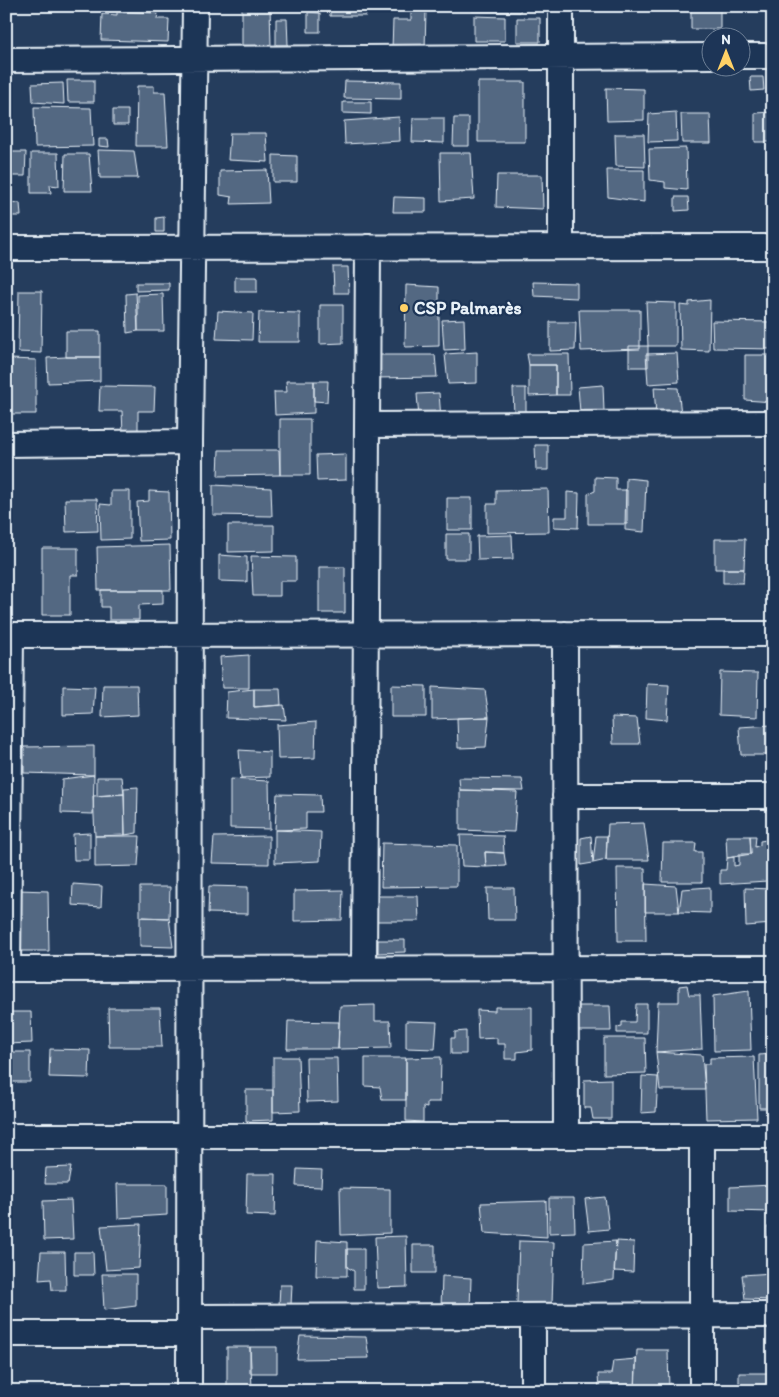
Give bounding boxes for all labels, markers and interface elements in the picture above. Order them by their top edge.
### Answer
north arrow [702,28,752,78]
text: N [721,31,731,48]
place label: CSP Palmarès [414,297,522,319]
marker: CSP Palmarès [398,302,410,314]

